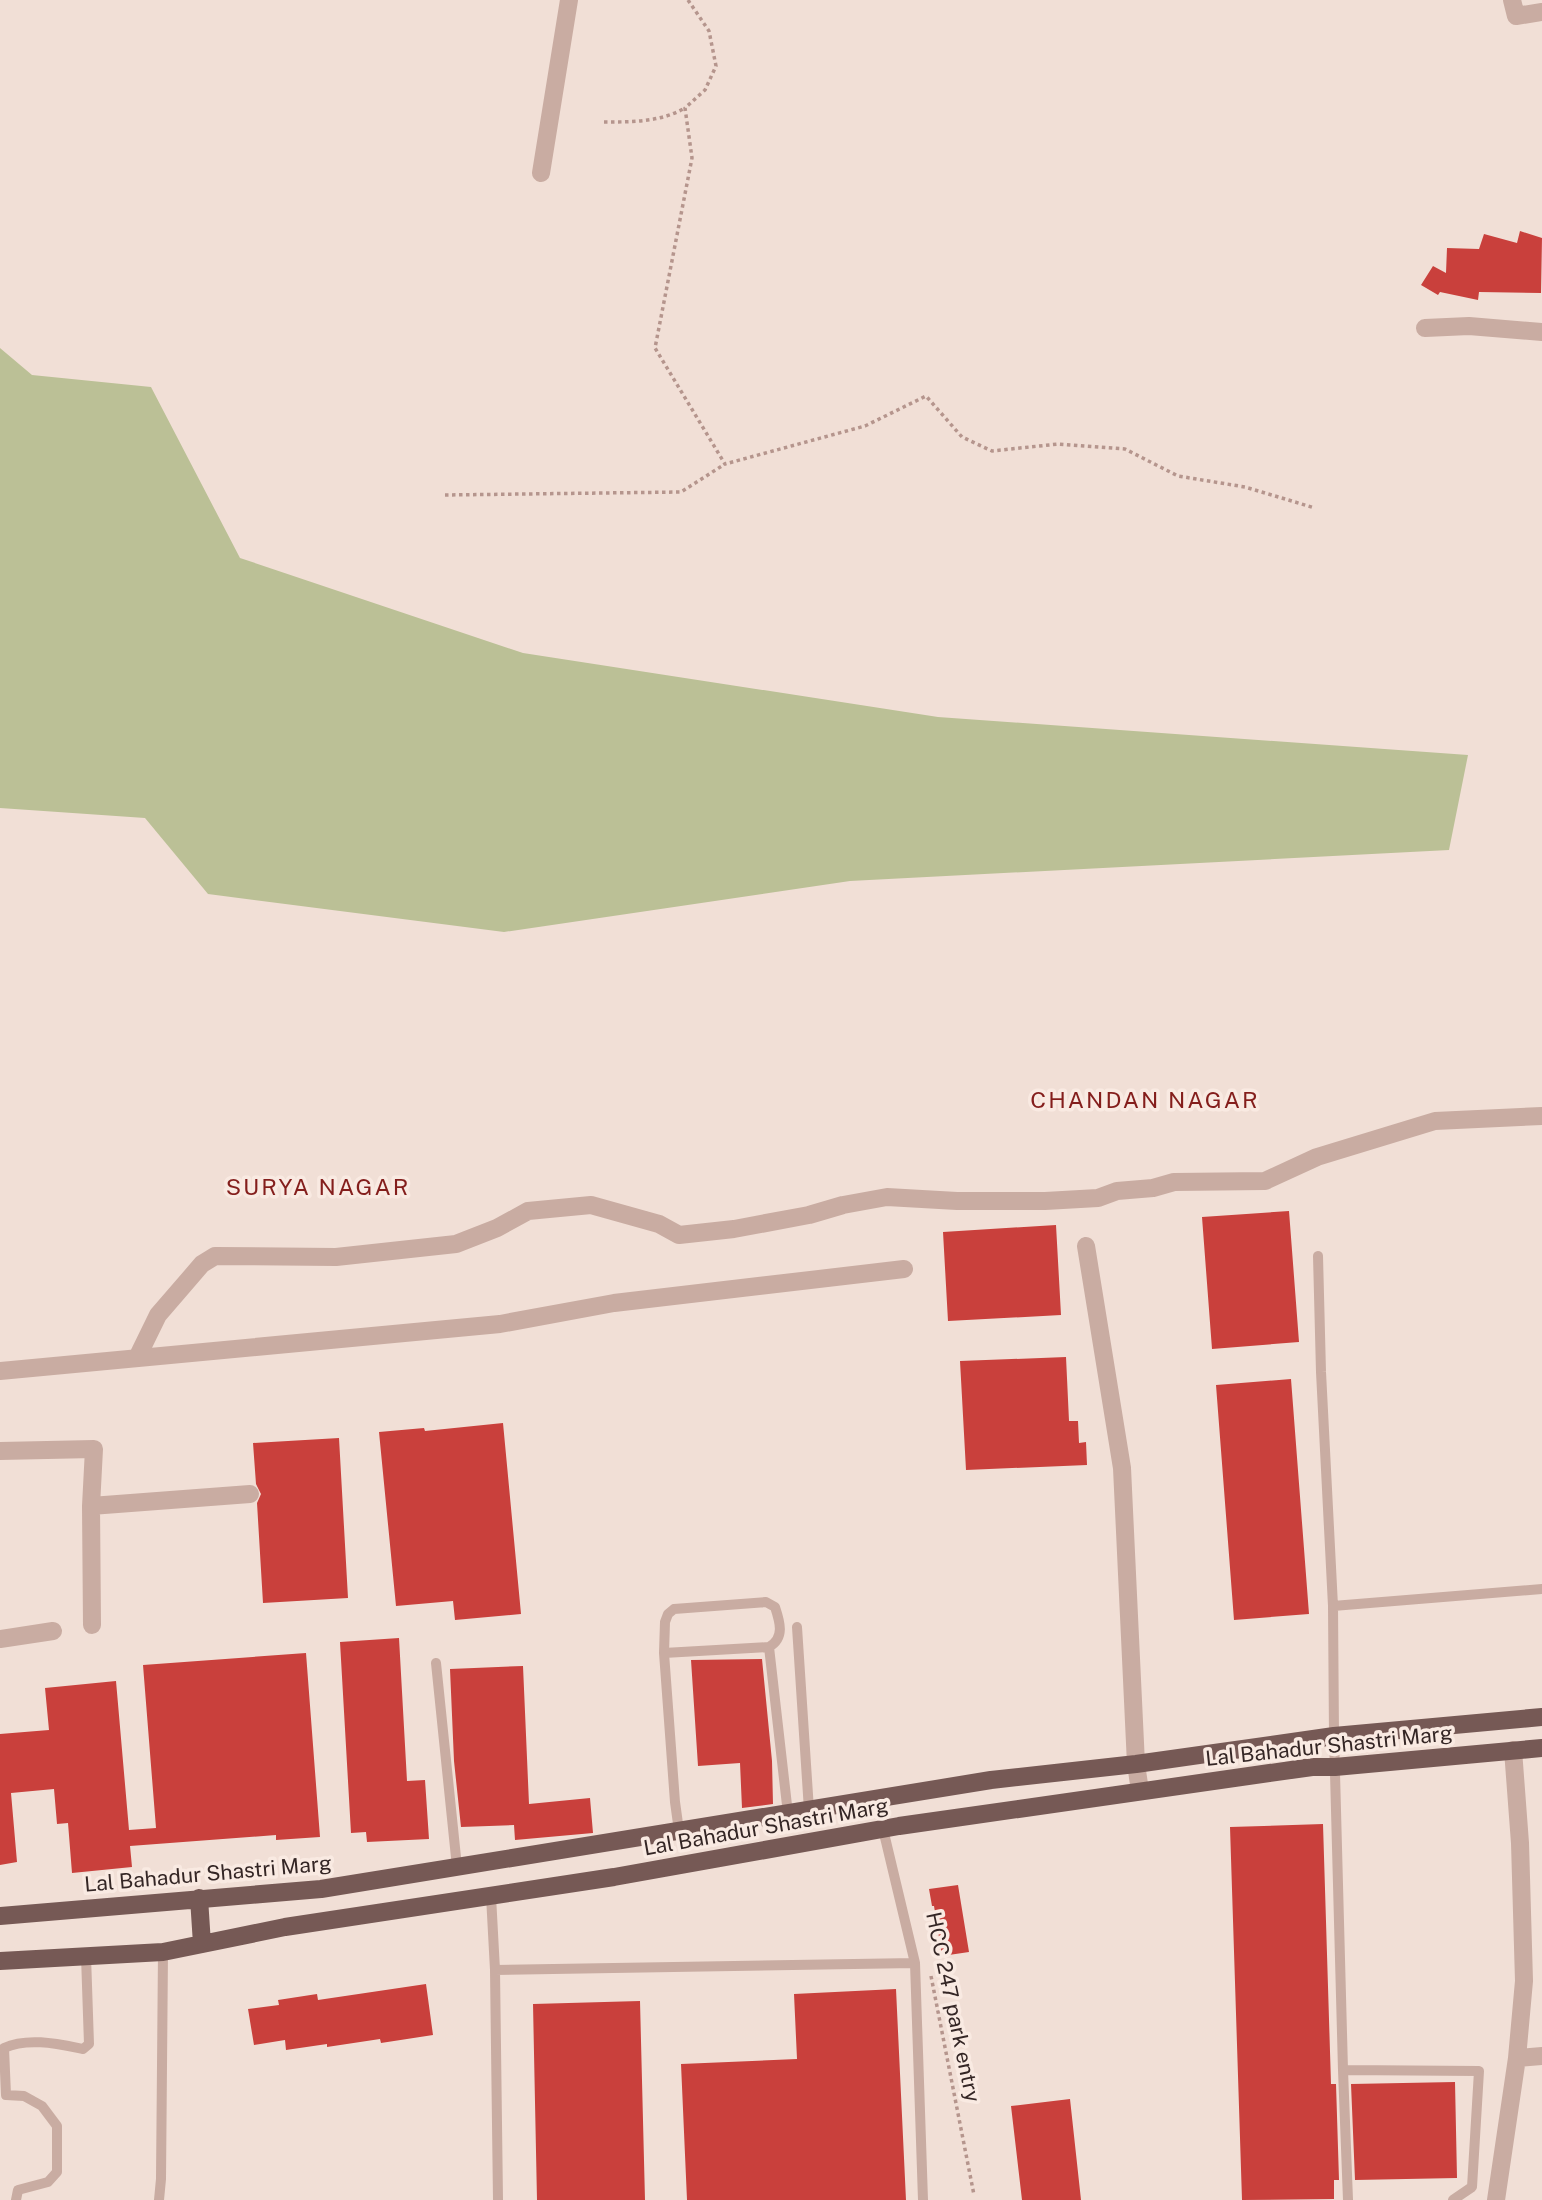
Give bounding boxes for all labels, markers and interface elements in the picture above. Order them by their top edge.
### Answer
district label: CHANDAN NAGAR [1030,1086,1260,1113]
district label: SURYA NAGAR [226,1173,410,1200]
street label: Lal Bahadur Shastri Marg [1204,1720,1454,1771]
street label: Lal Bahadur Shastri Marg [642,1793,890,1860]
street label: Lal Bahadur Shastri Marg [83,1850,333,1897]
street label: HCC 247 park entry [921,1910,986,2104]

